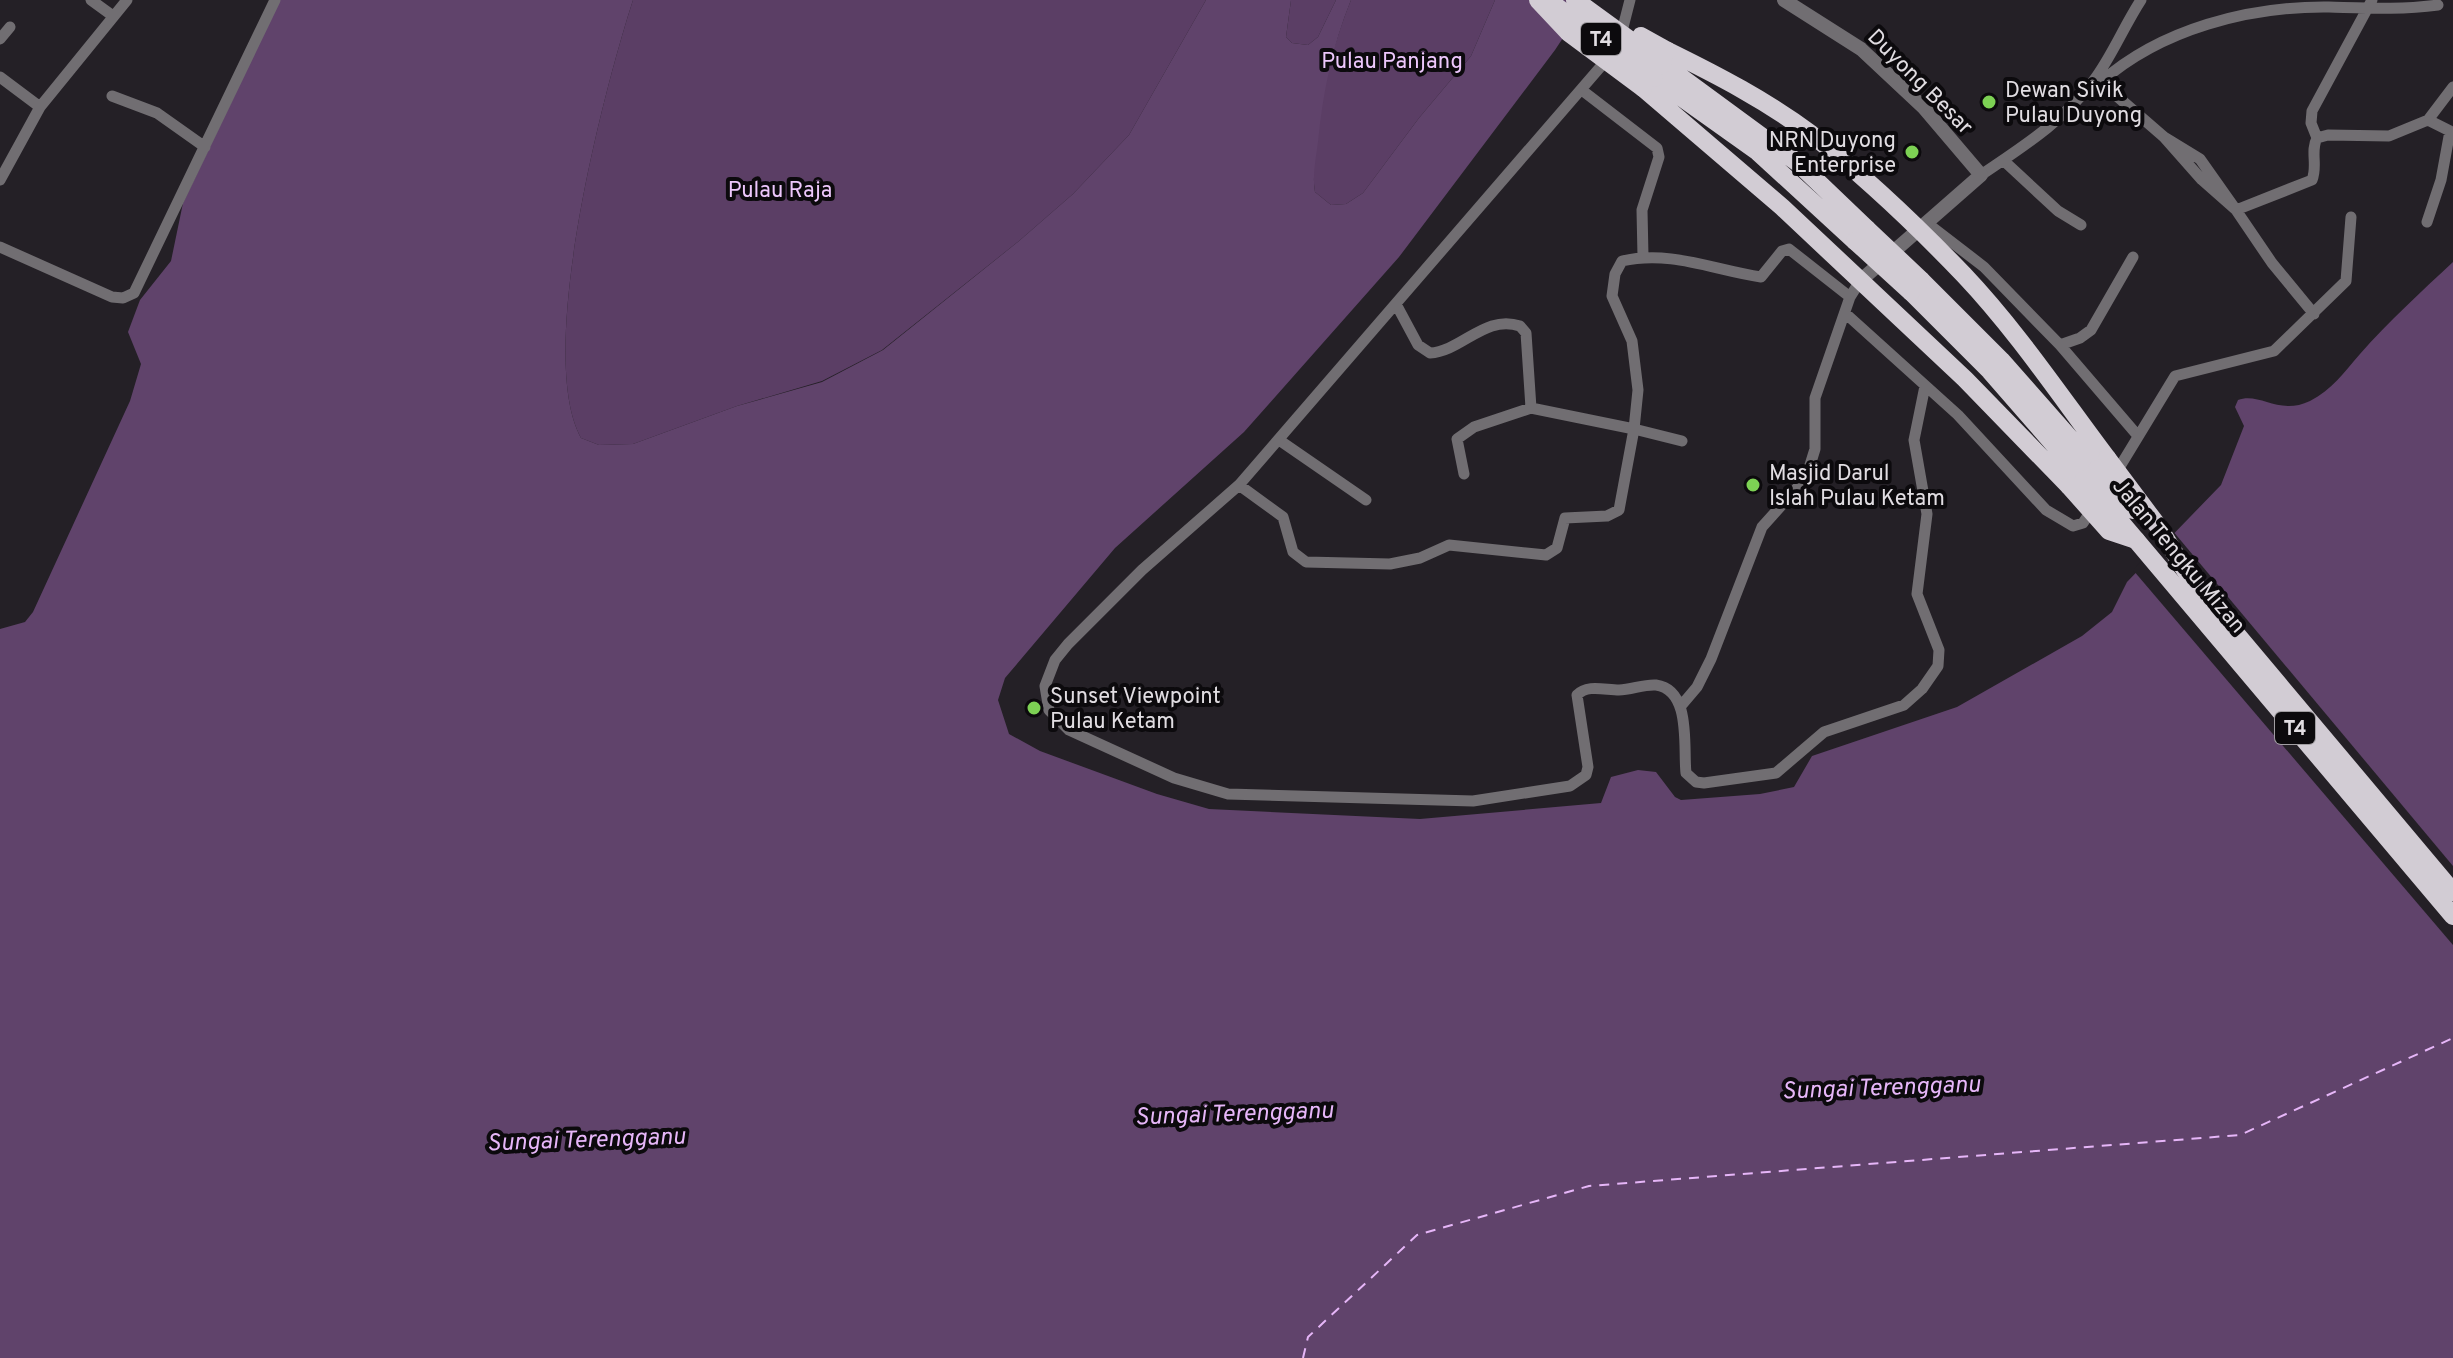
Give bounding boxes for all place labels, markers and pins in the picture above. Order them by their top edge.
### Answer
place label: Dewan Sivik Pulau Duyong [2005,78,2142,130]
marker: Dewan Sivik Pulau Duyong [1980,93,1998,111]
place label: NRN Duyong Enterprise [1769,128,1896,180]
marker: NRN Duyong Enterprise [1903,143,1921,161]
place label: Masjid Darul Islah Pulau Ketam [1769,461,1945,513]
marker: Masjid Darul Islah Pulau Ketam [1744,476,1762,494]
place label: Sunset Viewpoint Pulau Ketam [1050,684,1221,736]
marker: Sunset Viewpoint Pulau Ketam [1025,699,1043,717]

